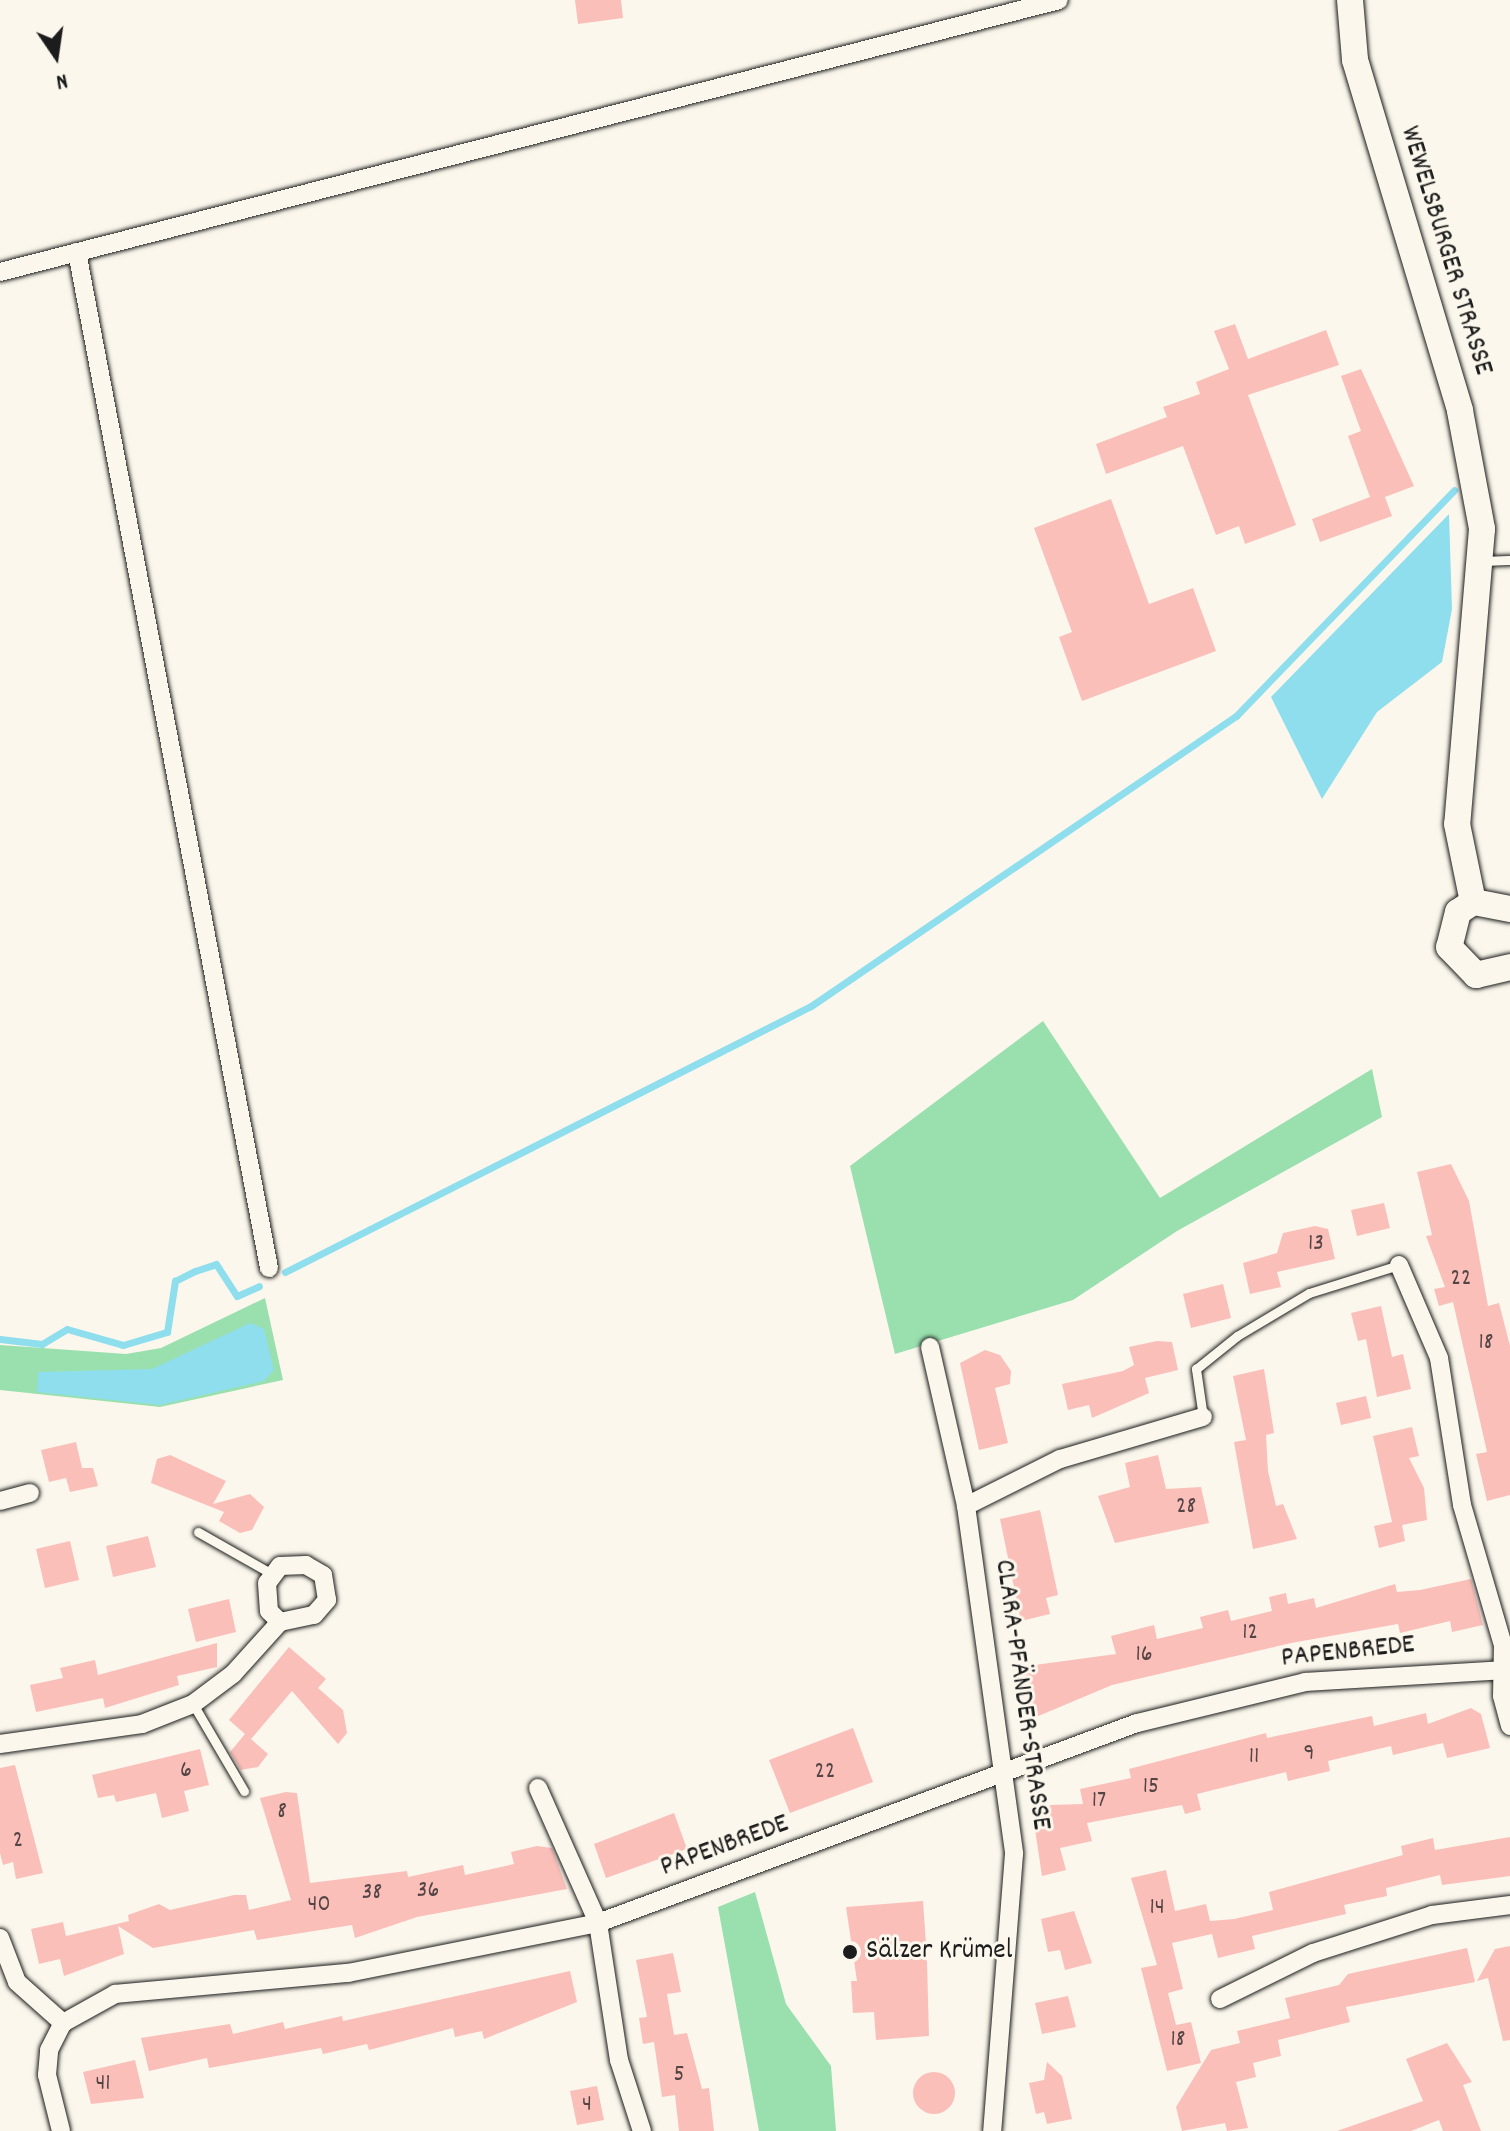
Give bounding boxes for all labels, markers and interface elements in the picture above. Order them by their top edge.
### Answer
north arrow [16,16,96,96]
text: N [53,64,70,96]
street label: WEWELSBURGER STRASSE [1391,122,1499,380]
house number: 13 [1308,1231,1324,1259]
house number: 22 [1451,1266,1471,1294]
house number: 18 [1479,1330,1493,1358]
house number: 28 [1176,1494,1196,1522]
street label: CLARA-PFÄNDER-STRASSE [985,1558,1057,1832]
house number: 12 [1242,1620,1258,1648]
street label: PAPENBREDE [1280,1629,1416,1677]
house number: 16 [1135,1642,1153,1670]
house number: 9 [1304,1741,1314,1769]
house number: 11 [1249,1744,1259,1772]
house number: 6 [180,1758,192,1786]
house number: 22 [815,1759,835,1787]
house number: 15 [1143,1774,1159,1802]
house number: 17 [1092,1788,1106,1816]
house number: 8 [277,1799,287,1827]
street label: PAPENBREDE [656,1808,794,1886]
house number: 2 [13,1828,23,1856]
house number: 36 [417,1878,439,1906]
house number: 38 [362,1880,382,1908]
house number: 40 [307,1892,331,1920]
house number: 14 [1149,1895,1165,1923]
place label: Sälzer Krümel [866,1935,1012,1969]
marker: Sälzer Krümel [841,1943,859,1961]
house number: 18 [1171,2027,1185,2055]
house number: 5 [673,2062,685,2090]
house number: 41 [95,2071,111,2099]
house number: 4 [582,2092,592,2120]

